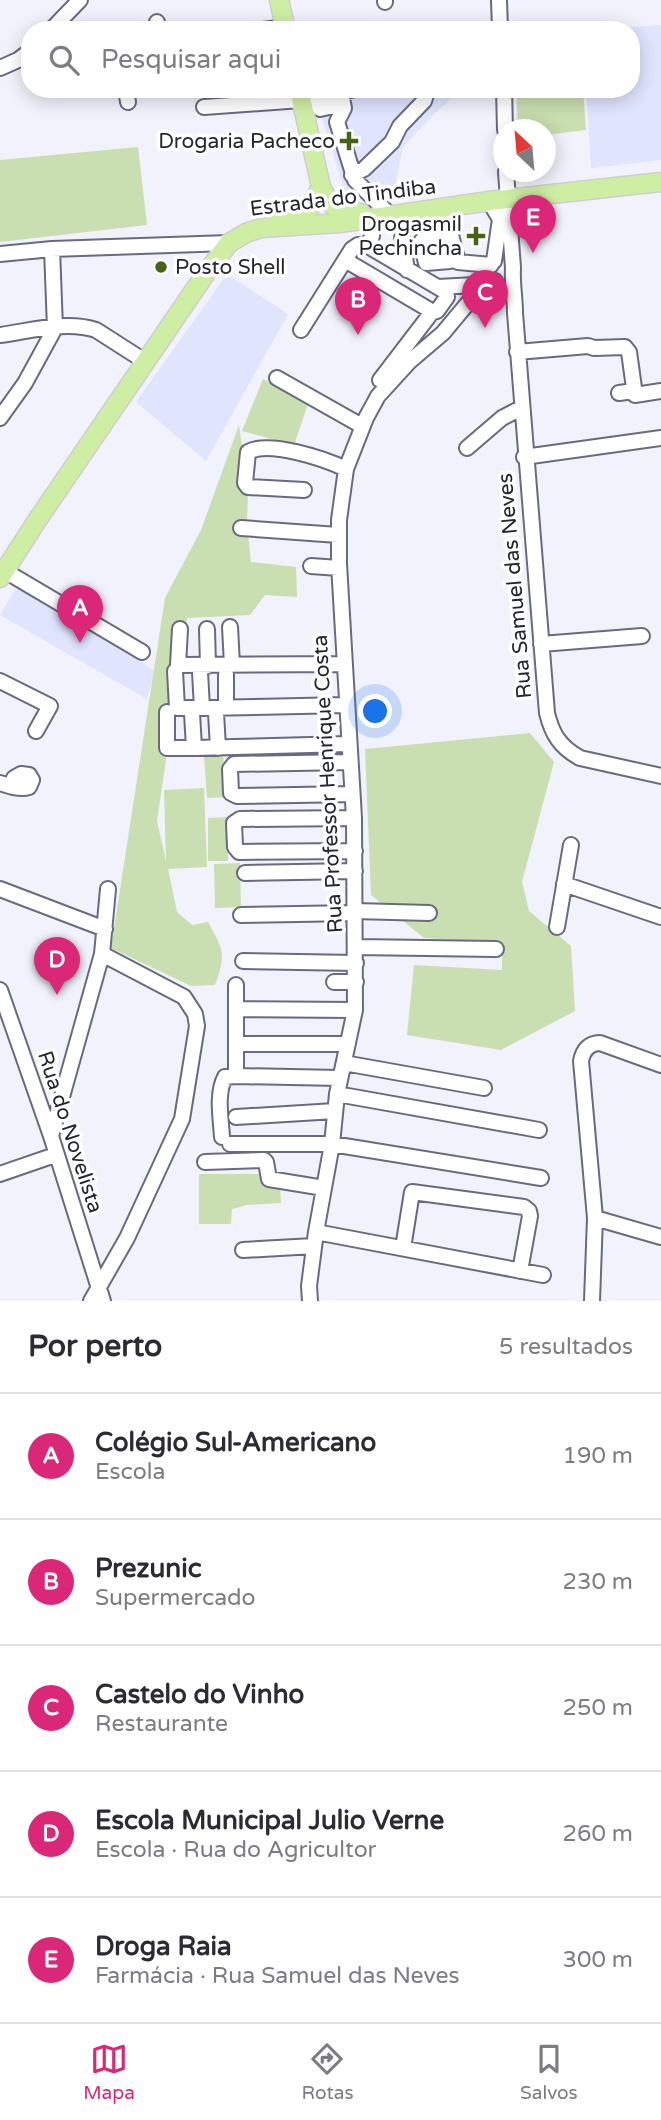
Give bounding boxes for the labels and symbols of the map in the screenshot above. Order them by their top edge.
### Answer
north arrow [493,119,556,182]
place label: Drogaria Pacheco [158,129,335,154]
marker: Drogaria Pacheco [341,133,357,149]
street label: Estrada do Tindiba [249,174,437,222]
pin: E [510,195,556,253]
place label: Drogasmil Pechincha [359,212,462,261]
marker: Drogasmil Pechincha [468,228,484,244]
place label: Posto Shell [175,255,286,280]
marker: Posto Shell [153,259,169,275]
pin: C [462,270,508,328]
pin: B [335,277,381,335]
street label: Rua Samuel das Neves [493,472,537,700]
pin: A [57,585,103,643]
street label: Rua Professor Henrique Costa [308,634,348,934]
your location [358,694,392,728]
pin: D [34,937,80,995]
street label: Rua do Novelista [32,1048,108,1216]

